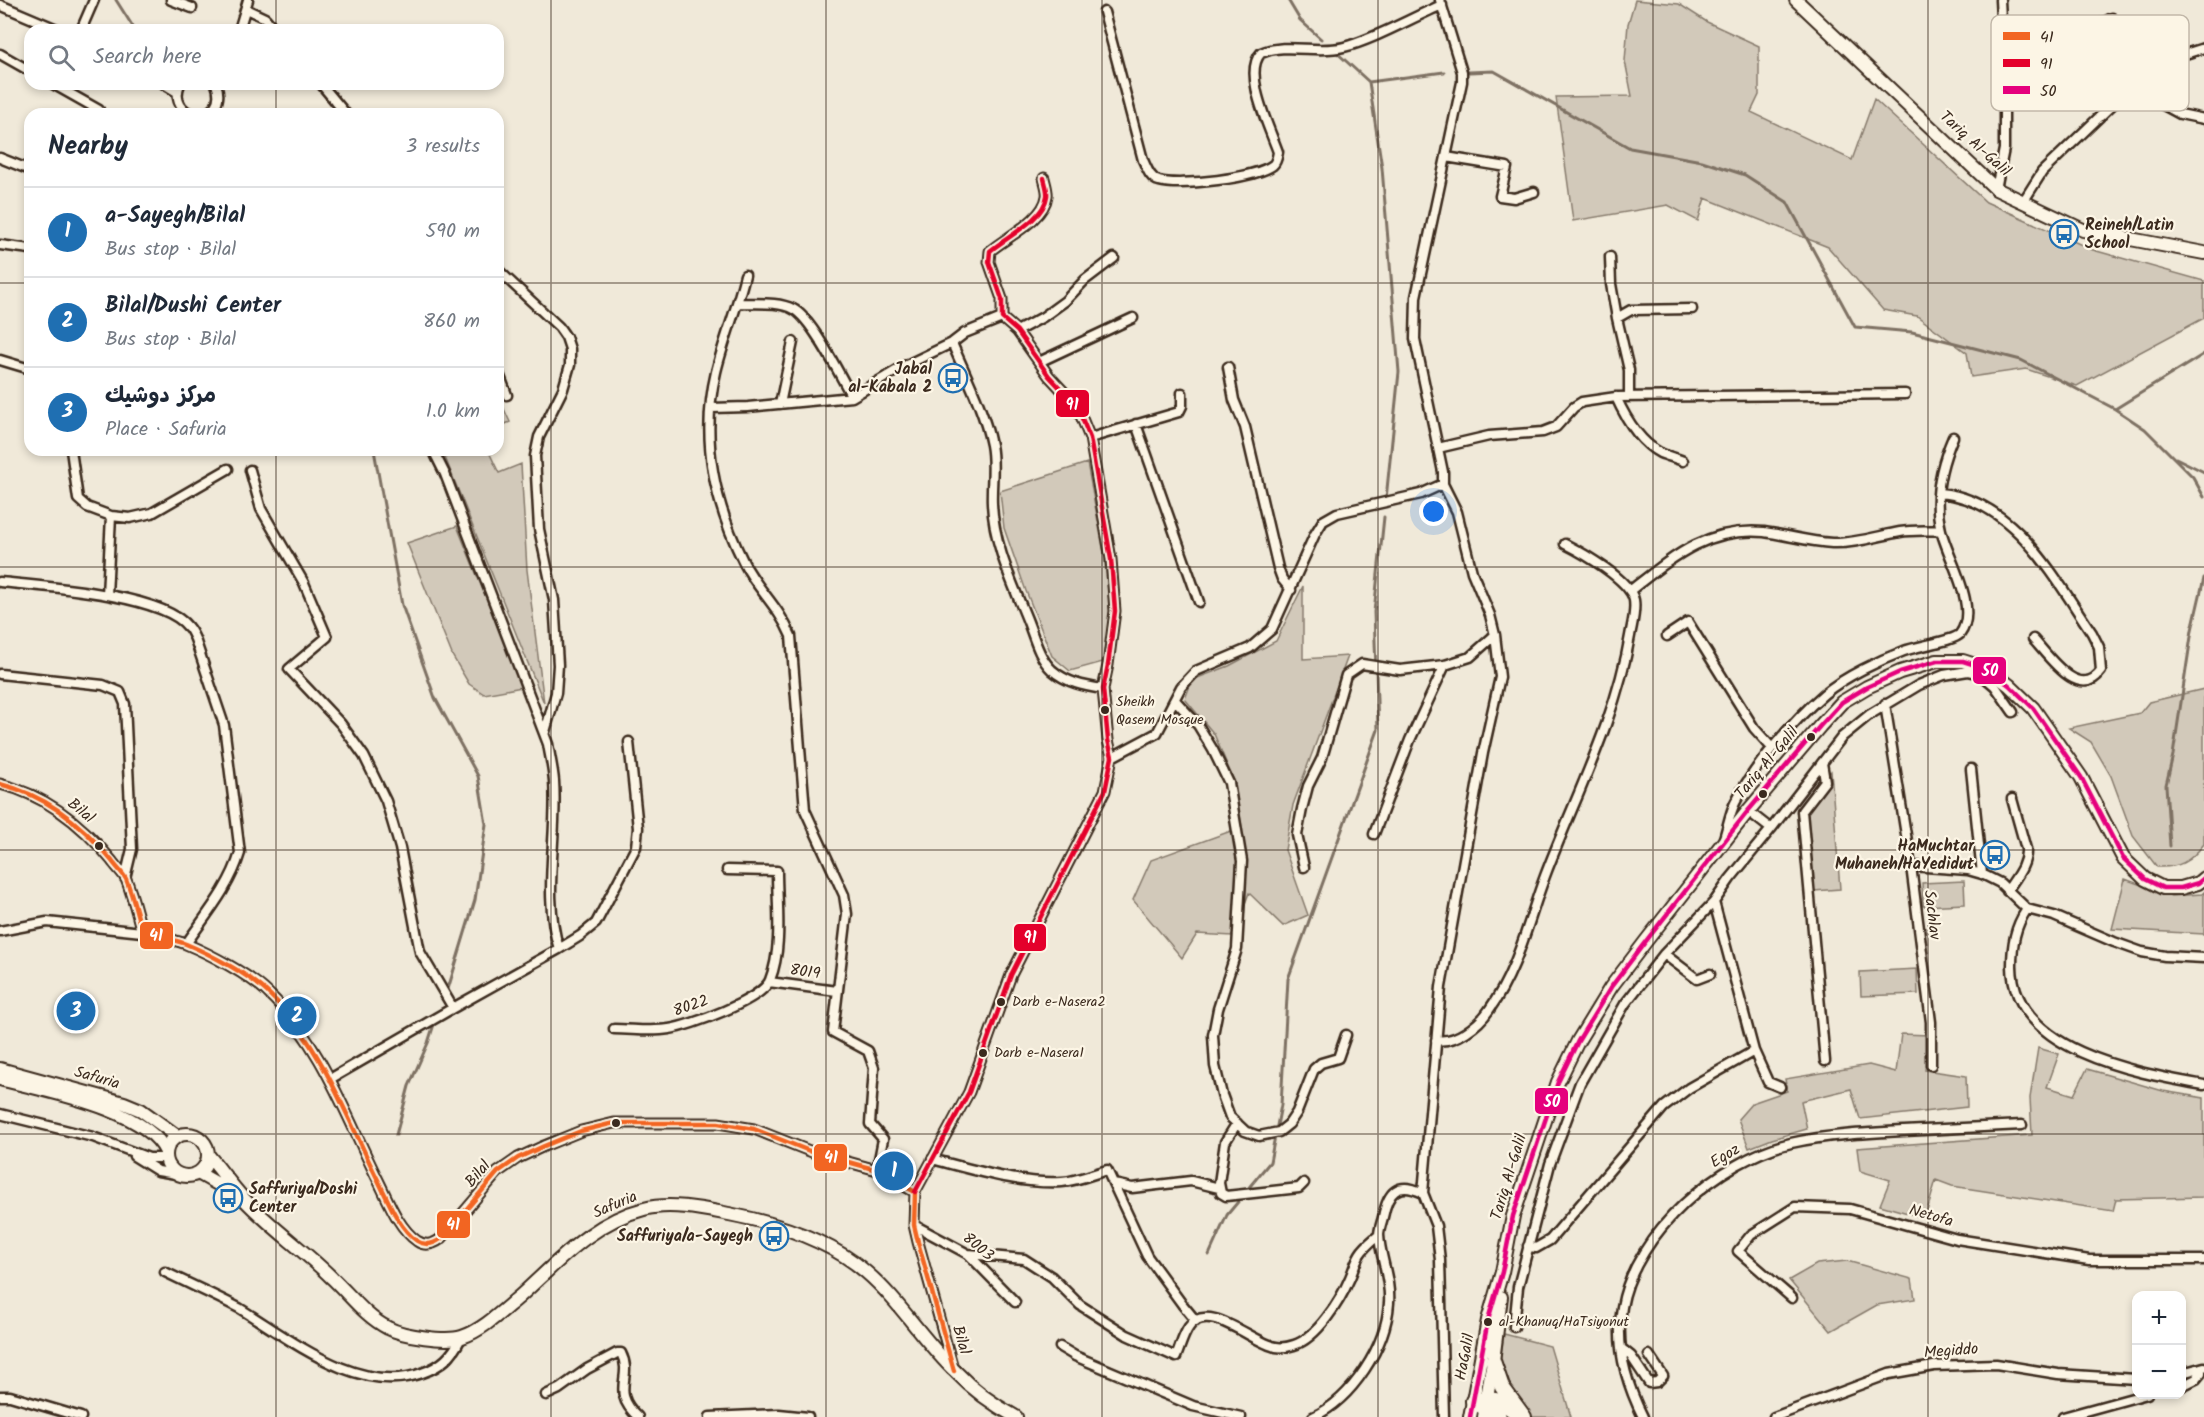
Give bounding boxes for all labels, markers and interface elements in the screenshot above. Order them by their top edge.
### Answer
legend [1991,15,2189,111]
search box [24,24,504,90]
text: 41 [2040,25,2054,50]
text: Search here [93,40,201,75]
icon: search [45,41,78,74]
text: 91 [2040,52,2053,77]
text: 50 [2040,79,2057,104]
street label: Tariq Al-Galil [1934,105,2017,183]
text: Nearby [48,126,128,168]
text: 3 results [406,131,480,163]
text: a-Sayegh/Bilal [105,199,245,234]
place label: Reineh/Latin School [2085,213,2174,256]
text: 1 [64,216,71,248]
text: 590 m [426,216,480,248]
bus stop icon: Reineh/Latin School [2048,218,2080,250]
text: Bus stop · Bilal [105,234,236,266]
text: Bilal/Dushi Center [105,289,281,324]
text: 2 [62,306,73,338]
text: 860 m [423,306,480,338]
text: Bus stop · Bilal [105,324,236,356]
place label: Jabal al-Kabala 2 [848,357,933,400]
bus stop icon: Jabal al-Kabala 2 [937,362,969,394]
text: مركز دوشيك [105,379,216,414]
line badge: 91 [1055,389,1090,418]
text: 91 [1066,393,1079,418]
text: 3 [62,396,73,428]
text: 1.0 km [426,396,480,428]
text: Place · Safuria [105,414,227,446]
your location [1419,497,1448,526]
line badge: 50 [1972,656,2007,685]
text: 50 [1981,659,1999,684]
place label: Sheikh Qasem Mosque [1116,691,1204,731]
marker: Sheikh Qasem Mosque [1099,704,1111,716]
street label: Tariq Al-Galil [1729,721,1805,805]
unlabelled marker [1805,731,1817,743]
unlabelled marker [1757,788,1769,800]
street label: Bilal [62,792,100,830]
place label: HaMuchtar Muhaneh/HaYedidut [1835,834,1975,877]
bus stop icon: HaMuchtar Muhaneh/HaYedidut [1979,839,2011,871]
unlabelled marker [93,840,105,852]
street label: Sachlav [1917,889,1947,942]
line badge: 41 [139,921,174,950]
line badge: 91 [1013,923,1047,952]
text: 41 [149,924,163,949]
text: 91 [1024,926,1037,951]
street label: 8019 [788,958,822,987]
pin: 3 [56,988,96,1034]
street label: 8022 [670,988,712,1024]
place label: Darb e-Nasera2 [1012,991,1106,1013]
pin: 2 [278,994,316,1038]
marker: Darb e-Nasera2 [995,996,1007,1008]
place label: Darb e-Nasera1 [994,1042,1084,1064]
marker: Darb e-Nasera1 [977,1047,989,1059]
street label: Safuria [71,1060,123,1096]
line badge: 50 [1534,1087,1569,1115]
text: 50 [1543,1090,1561,1115]
unlabelled marker [610,1117,622,1129]
street label: Tariq Al-Galil [1484,1131,1534,1223]
street label: Egoz [1705,1137,1745,1175]
line badge: 41 [813,1143,848,1172]
text: 41 [824,1146,838,1171]
pin: 1 [874,1148,914,1194]
street label: Bilal [459,1155,497,1193]
place label: Saffuriya/Doshi Center [249,1177,358,1220]
bus stop icon: Saffuriya/Doshi Center [212,1182,244,1214]
street label: Safuria [589,1184,641,1226]
street label: Netofa [1906,1198,1956,1234]
line badge: 41 [436,1210,471,1239]
text: 41 [446,1213,460,1238]
bus stop icon: Saffuriya/a-Sayegh [758,1220,790,1252]
place label: Saffuriya/a-Sayegh [617,1224,753,1249]
street label: 8003 [957,1226,999,1268]
map controls [2132,1291,2186,1399]
button: + [2132,1291,2186,1345]
place label: al-Khanuq/HaTsiyonut [1499,1311,1629,1333]
marker: al-Khanuq/HaTsiyonut [1482,1316,1494,1328]
street label: Bilal [945,1322,977,1358]
street label: HaGalil [1448,1331,1482,1383]
street label: Megiddo [1923,1337,1979,1365]
button: − [2132,1345,2186,1399]

